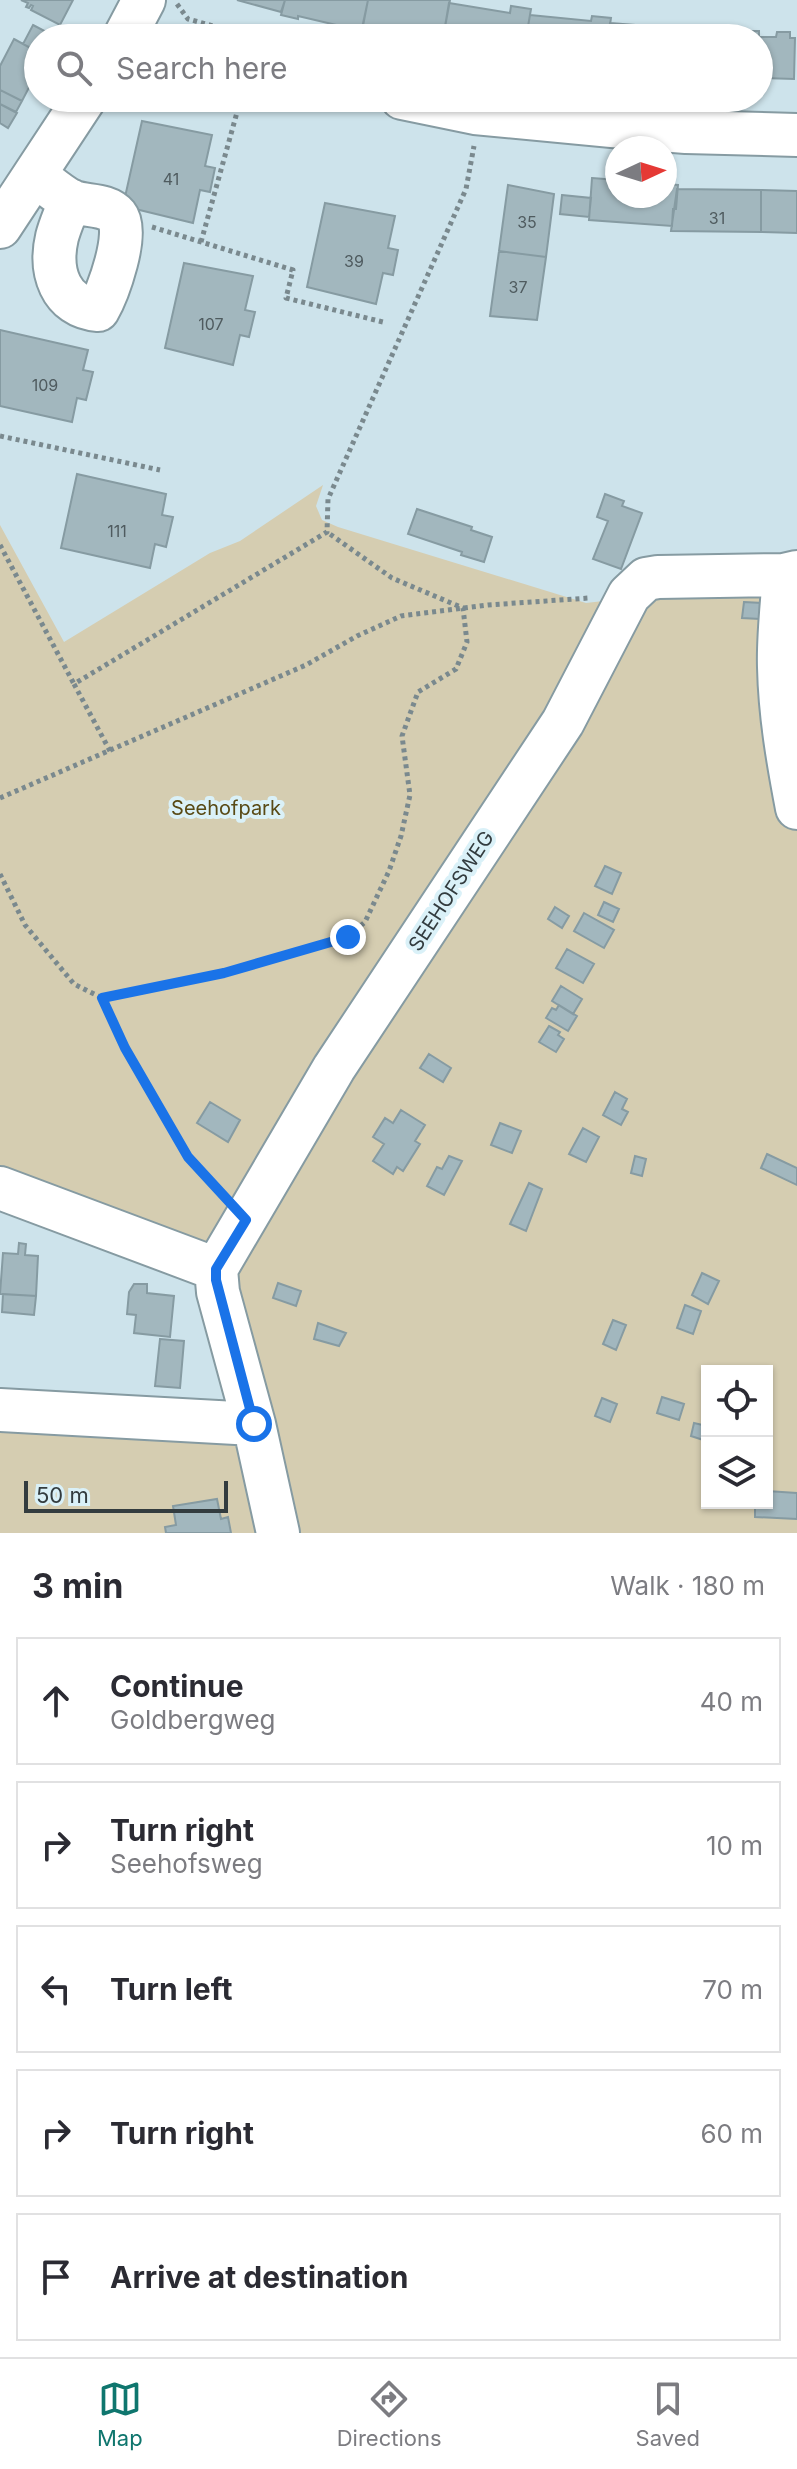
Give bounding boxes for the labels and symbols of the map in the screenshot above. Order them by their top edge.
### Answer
north arrow [605,136,677,208]
house number: 41 [163,169,179,189]
house number: 31 [709,208,725,228]
house number: 35 [517,212,537,232]
house number: 39 [344,251,364,271]
house number: 37 [509,277,527,297]
house number: 107 [198,314,224,334]
house number: 109 [32,375,58,395]
house number: 111 [107,521,127,541]
park label: Seehofpark [171,796,281,820]
street label: SEEHOFSWEG [403,826,499,956]
route end [330,919,366,955]
route start [236,1406,272,1442]
scale bar [24,1477,228,1513]

